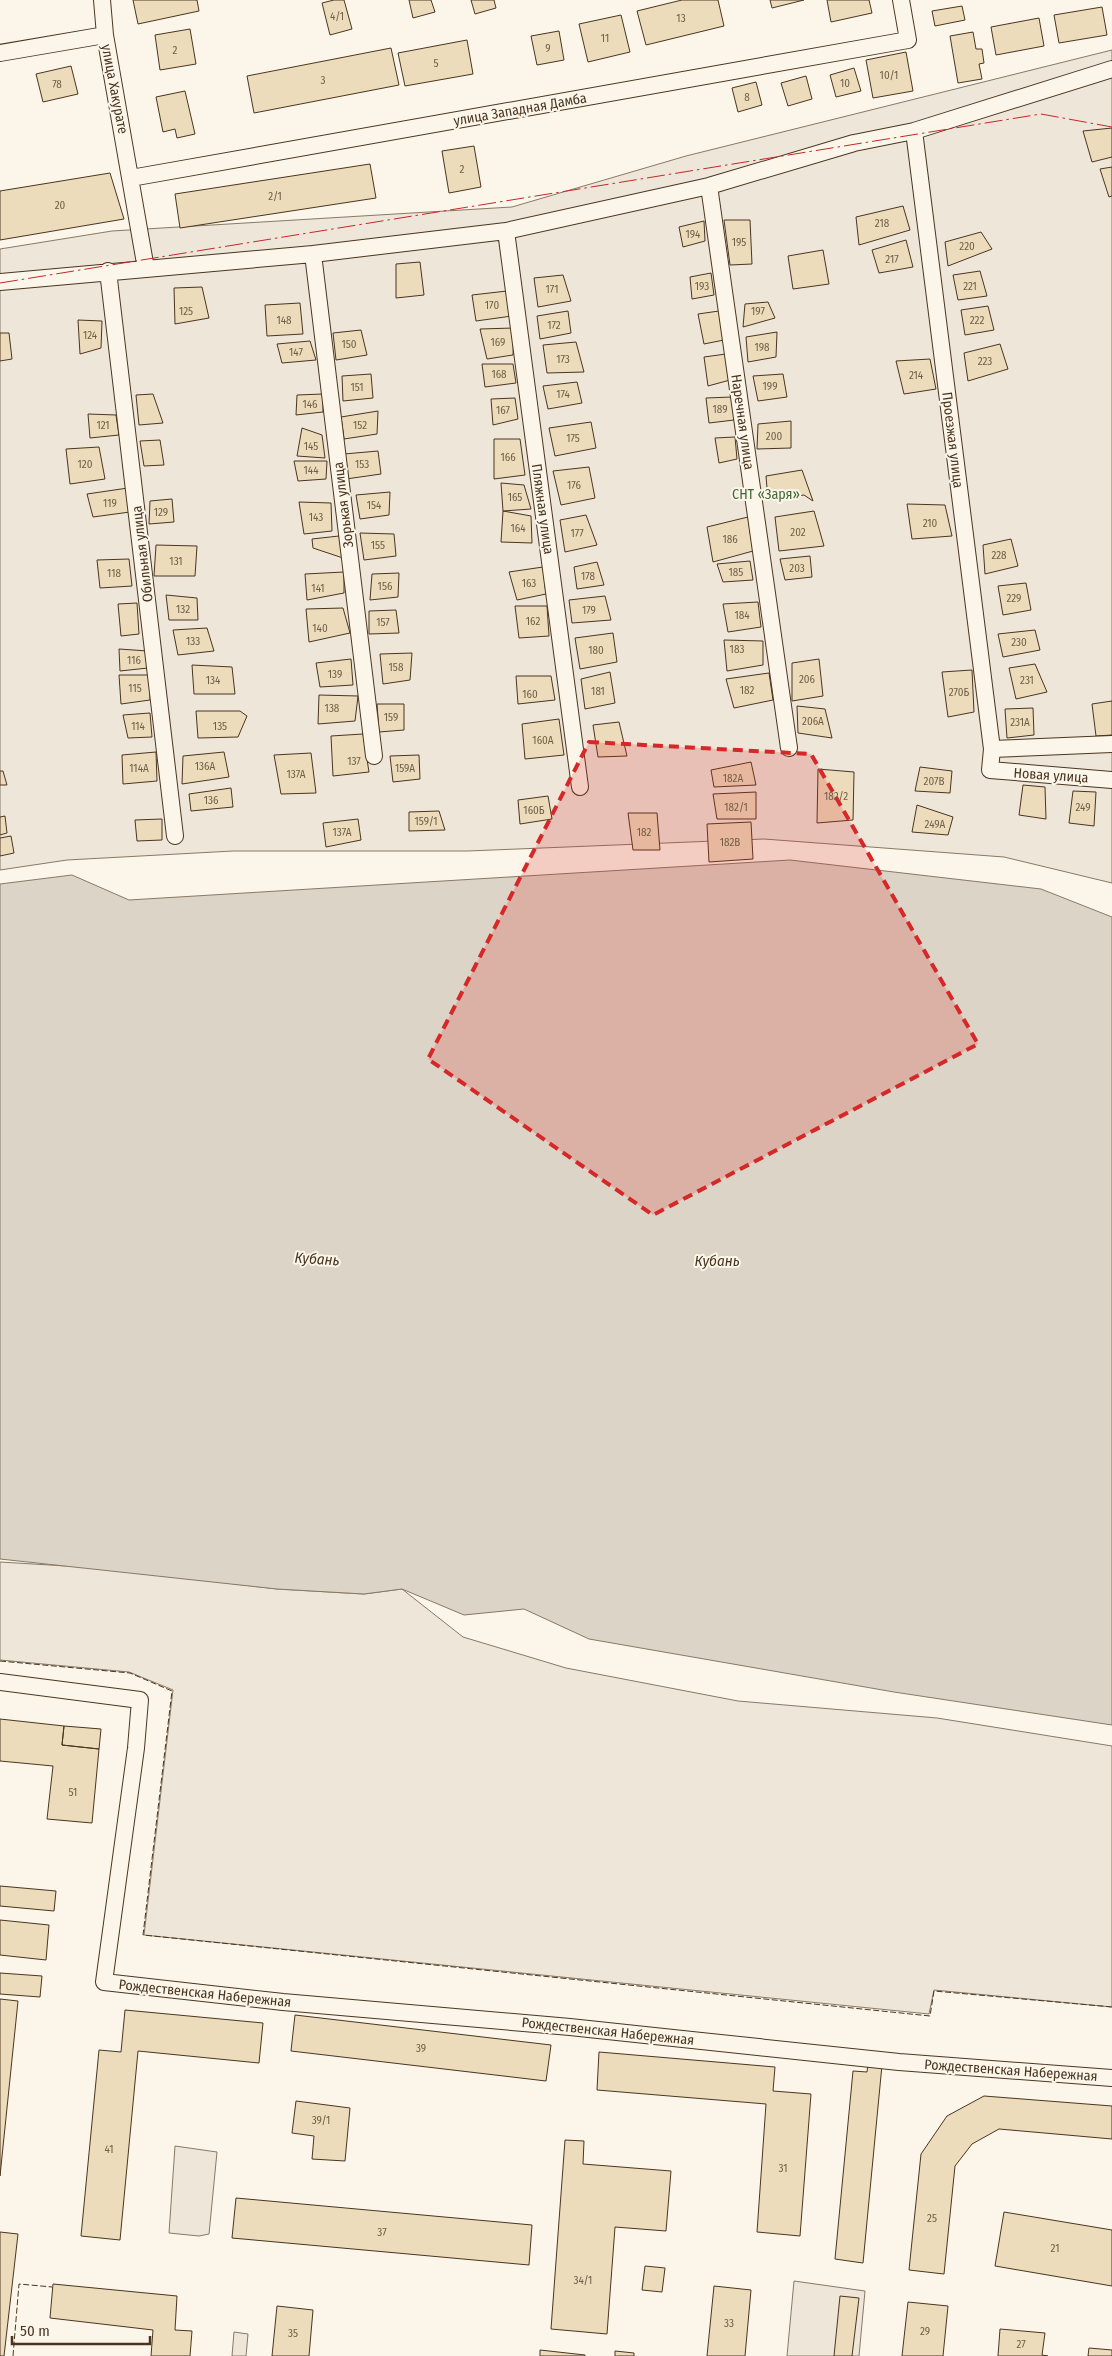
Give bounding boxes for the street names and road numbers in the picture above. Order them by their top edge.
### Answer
street label: улица Хакурате [97,43,132,135]
street label: улица Западная Дамба [452,89,588,130]
street label: Наречная улица [727,373,758,471]
street label: Проезжая улица [938,391,967,489]
street label: Зорькая улица [330,461,357,549]
street label: Пляжная улица [528,463,557,556]
street label: Обильная улица [128,505,157,603]
street label: Новая улица [1013,764,1089,787]
street label: Рождественская Набережная [118,1976,292,2011]
street label: Рождественская Набережная [521,2014,695,2049]
street label: Рождественская Набережная [924,2056,1098,2085]

